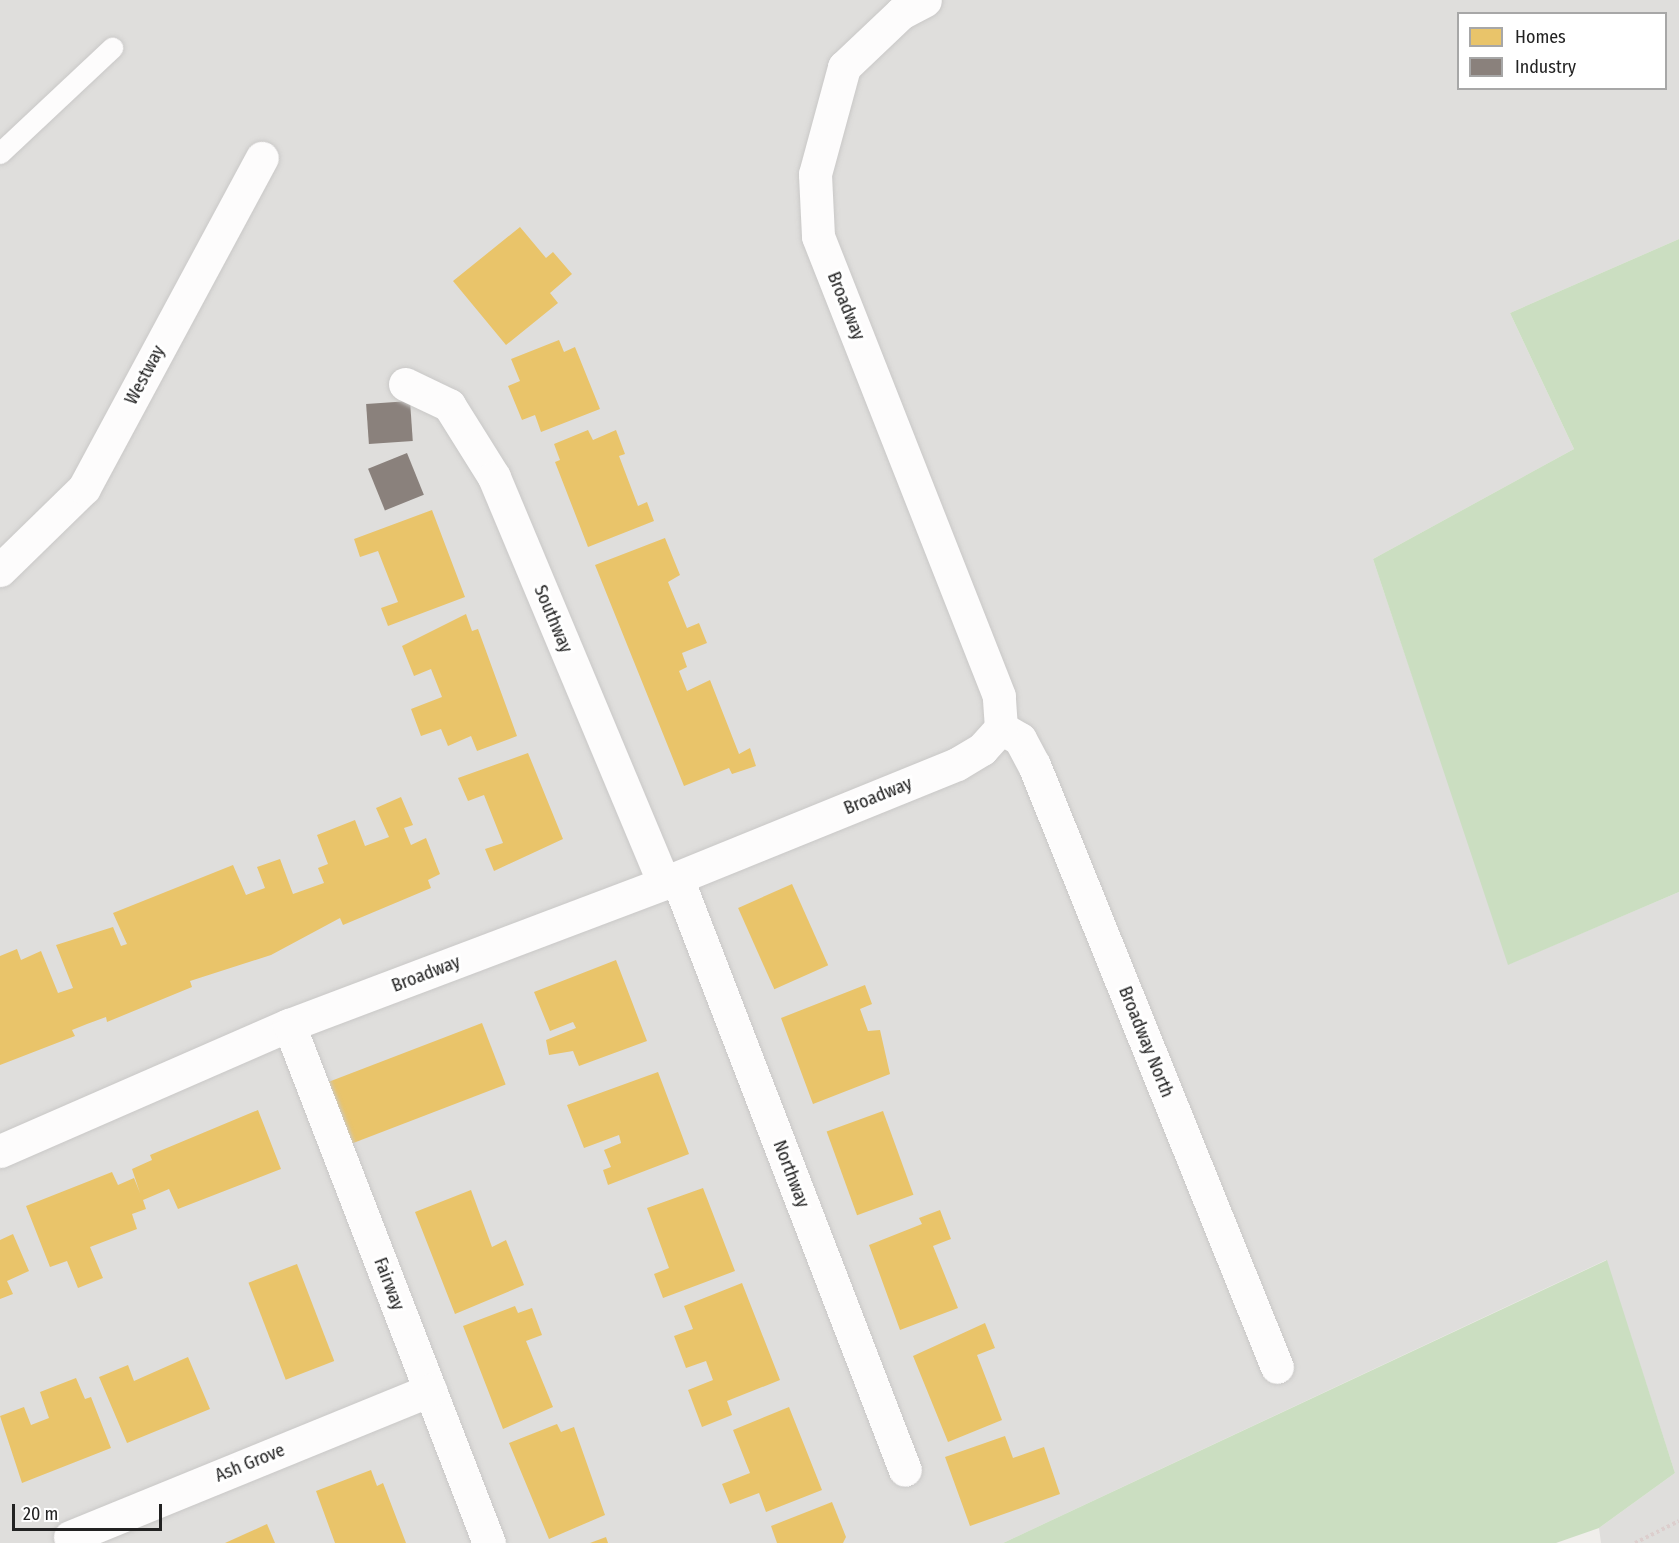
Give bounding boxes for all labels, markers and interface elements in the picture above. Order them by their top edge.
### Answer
legend [1457,12,1667,90]
text: Homes [1515,26,1566,48]
text: Industry [1515,56,1576,78]
street label: Broadway [823,269,869,343]
street label: Westway [120,342,170,408]
street label: Southway [529,582,577,656]
street label: Broadway [841,773,915,819]
street label: Broadway [389,951,463,997]
street label: Broadway North [1114,983,1178,1101]
street label: Northway [768,1137,814,1211]
street label: Fairway [369,1255,409,1313]
street label: Ash Grove [212,1439,288,1487]
scale bar [15,1492,165,1530]
text: 20 m [23,1503,58,1525]

